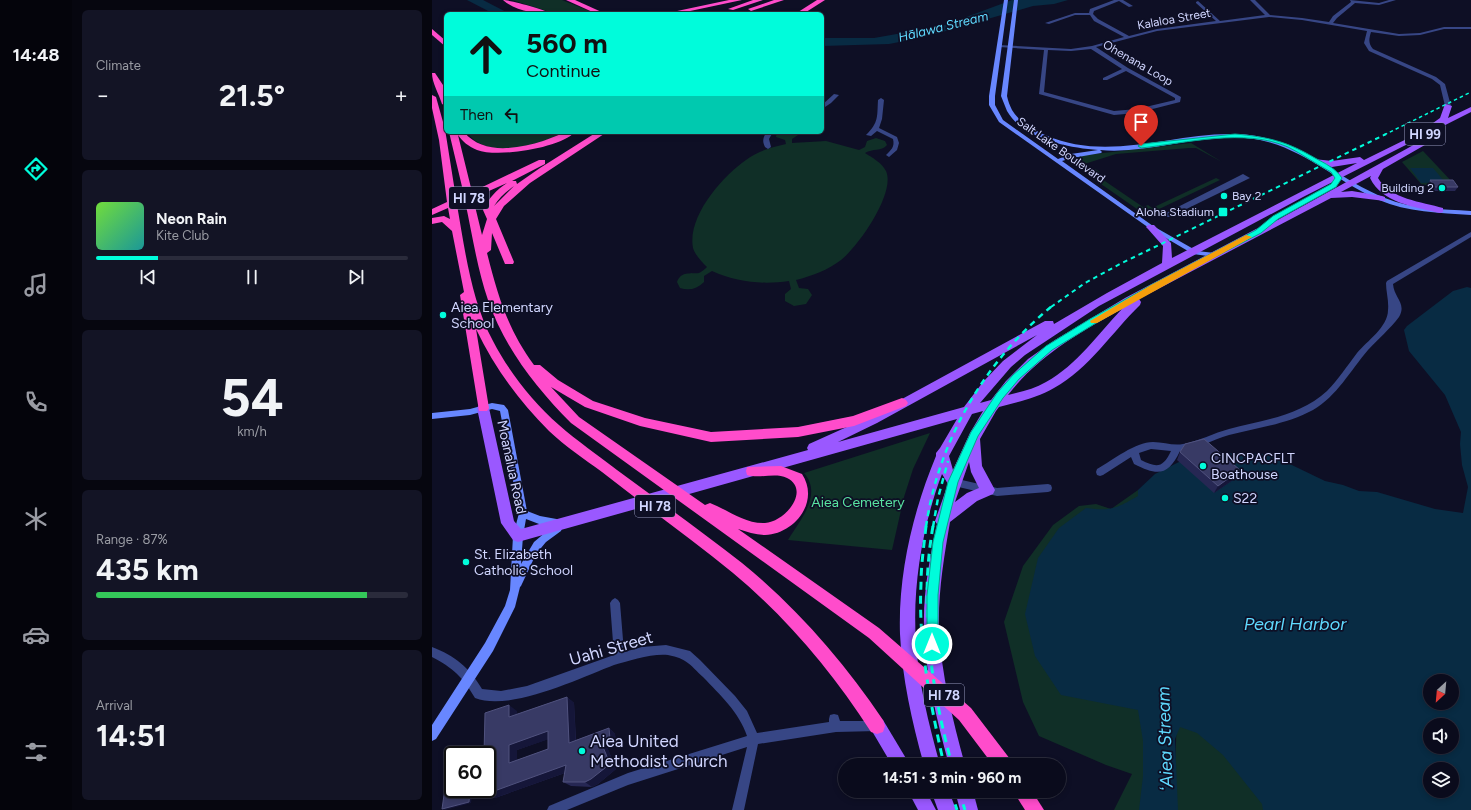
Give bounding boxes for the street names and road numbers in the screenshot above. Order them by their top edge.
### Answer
street label: Kalaloa Street [1136,6,1212,32]
street label: Ohenana Loop [1101,37,1175,89]
street label: Salt Lake Boulevard [1014,114,1108,186]
road number: HI 99 [1405,123,1445,145]
road number: HI 78 [449,187,489,209]
street label: Moanalua Road [493,418,530,516]
road number: HI 78 [635,495,675,517]
street label: Uahi Street [567,627,655,669]
road number: HI 78 [924,684,964,706]

